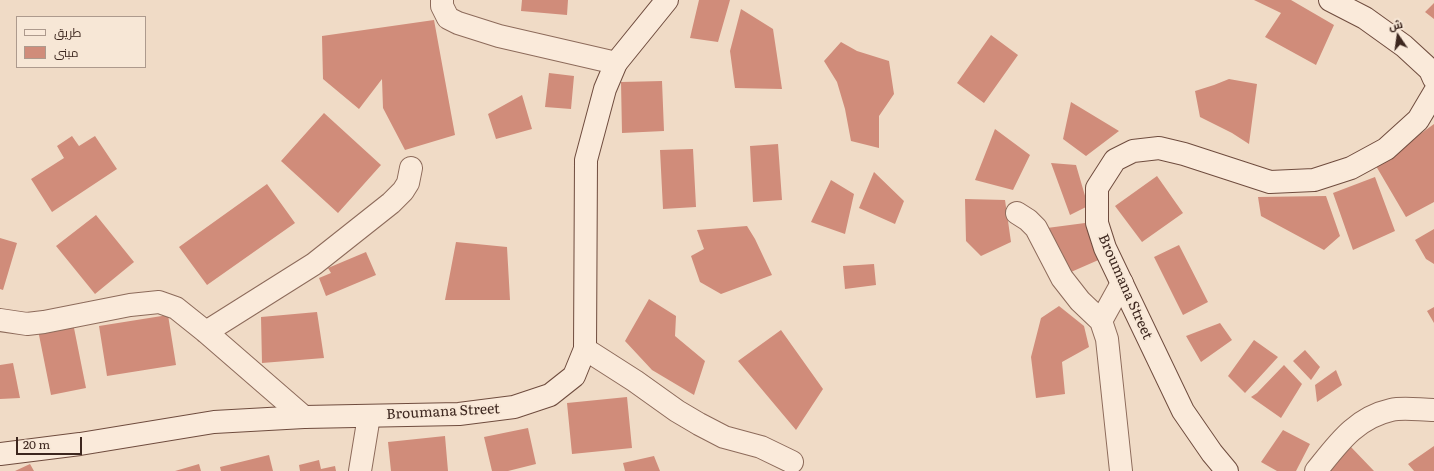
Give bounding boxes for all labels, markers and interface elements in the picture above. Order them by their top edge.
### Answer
text: ش [1387,15,1404,34]
legend [16,16,146,68]
north arrow [1378,16,1418,56]
text: طريق [54,23,81,41]
text: مبنى [54,43,79,61]
street label: Broumana Street [1094,232,1156,342]
street label: Broumana Street [386,401,500,423]
scale bar [18,429,84,455]
text: 20 m [23,435,50,453]

